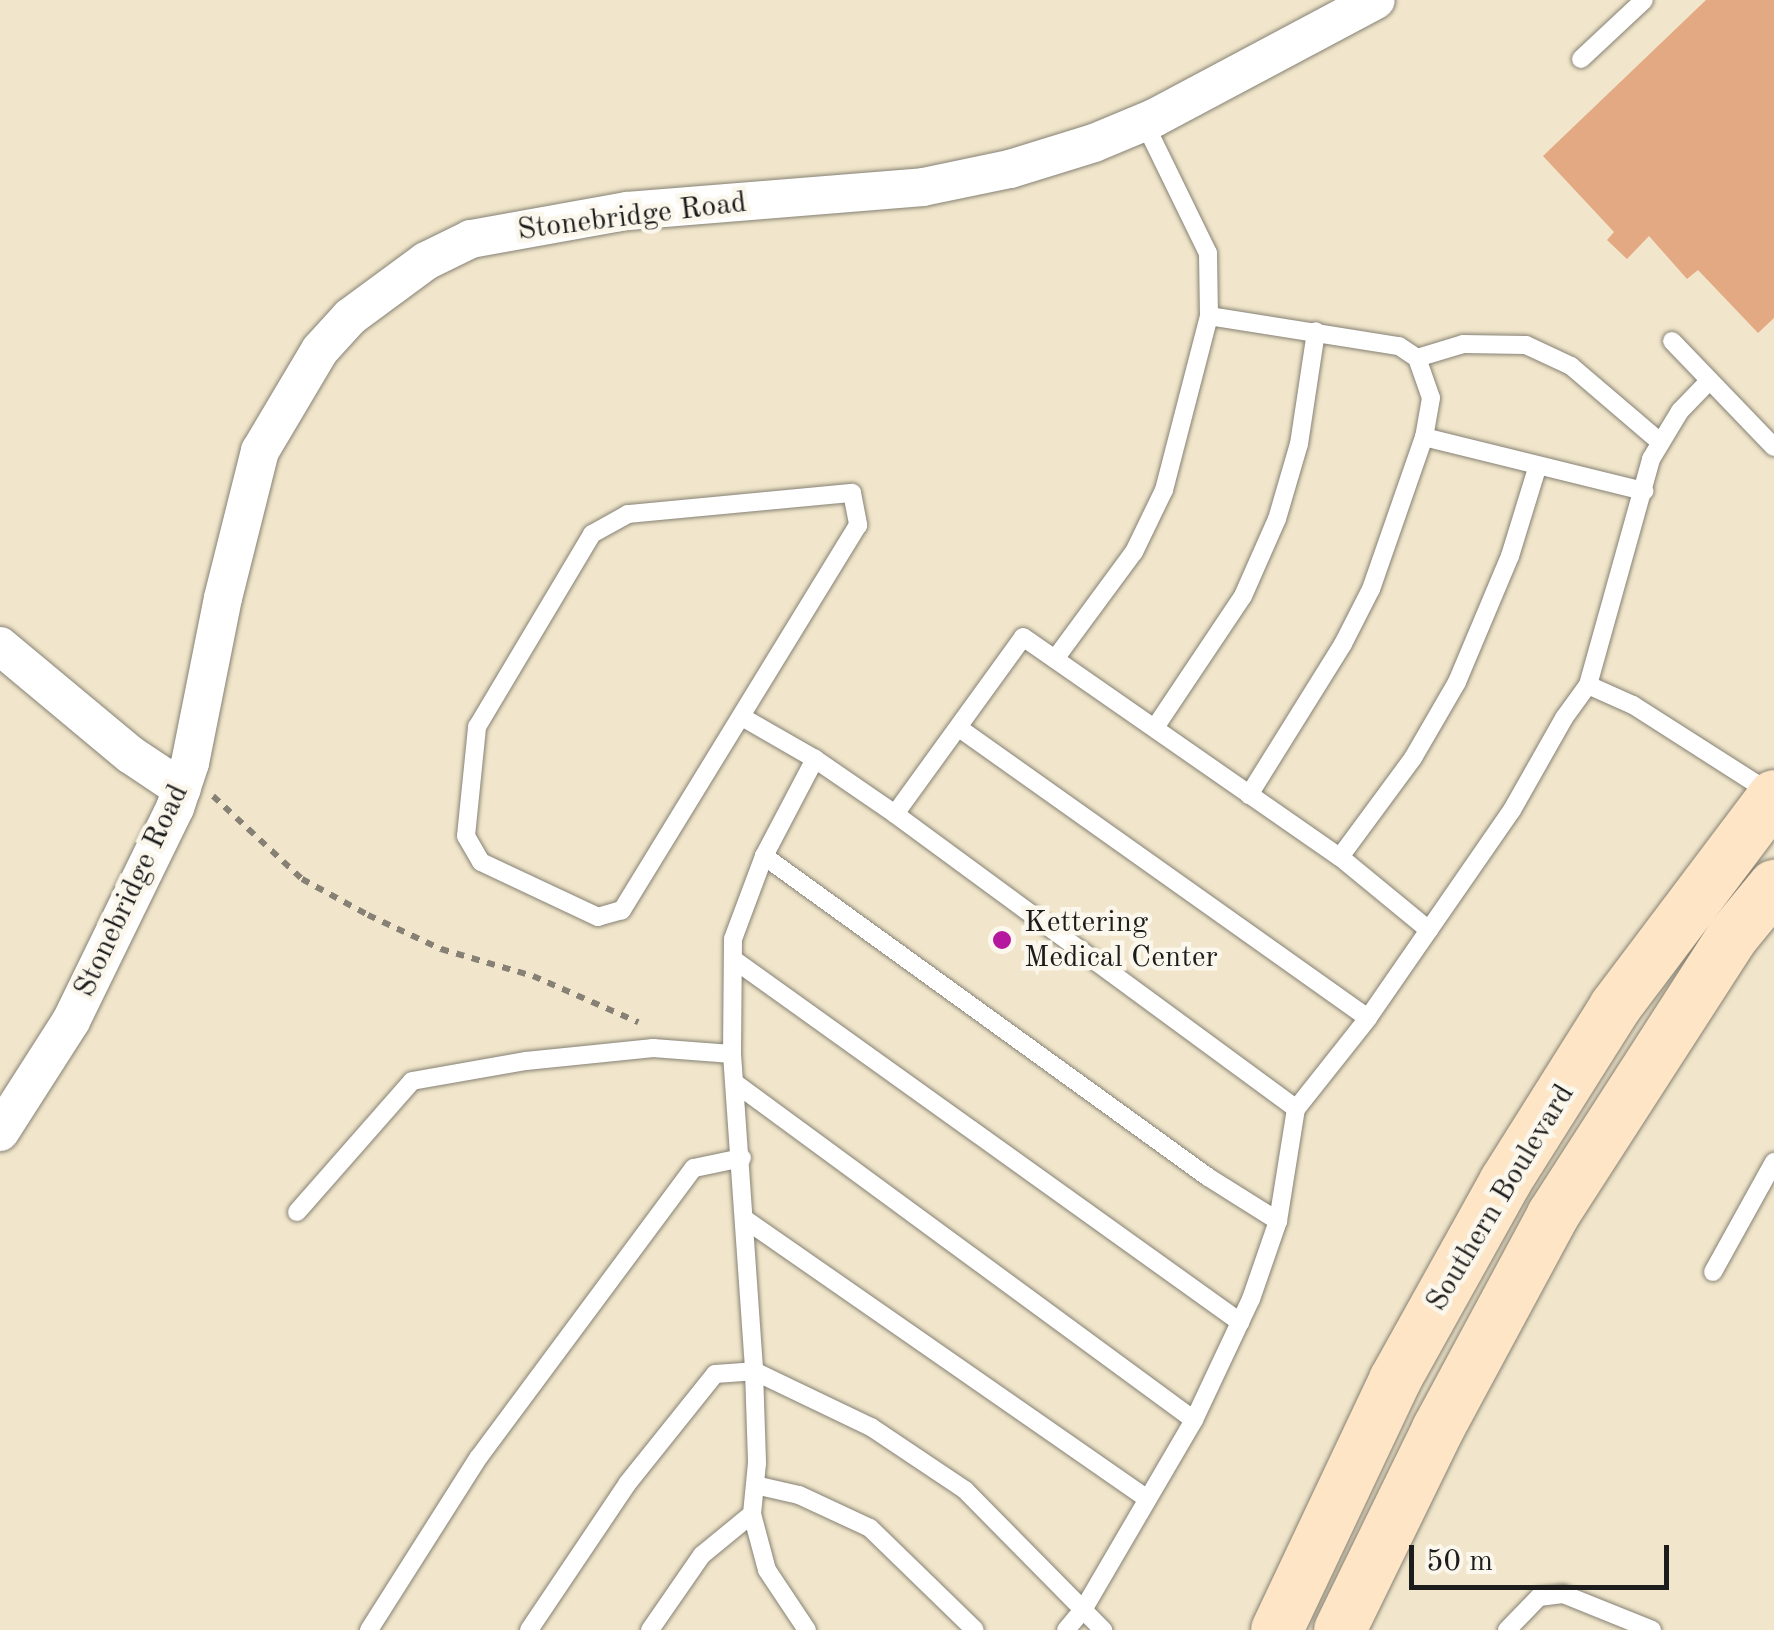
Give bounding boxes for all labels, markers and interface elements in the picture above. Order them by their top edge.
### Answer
street label: Stonebridge Road [515,185,749,249]
street label: Stonebridge Road [67,779,197,1003]
place label: Kettering Medical Center [1024,905,1218,976]
marker: Kettering Medical Center [989,927,1015,953]
street label: Southern Boulevard [1419,1078,1583,1318]
scale bar [1414,1525,1674,1587]
text: 50 m [1426,1547,1493,1577]

